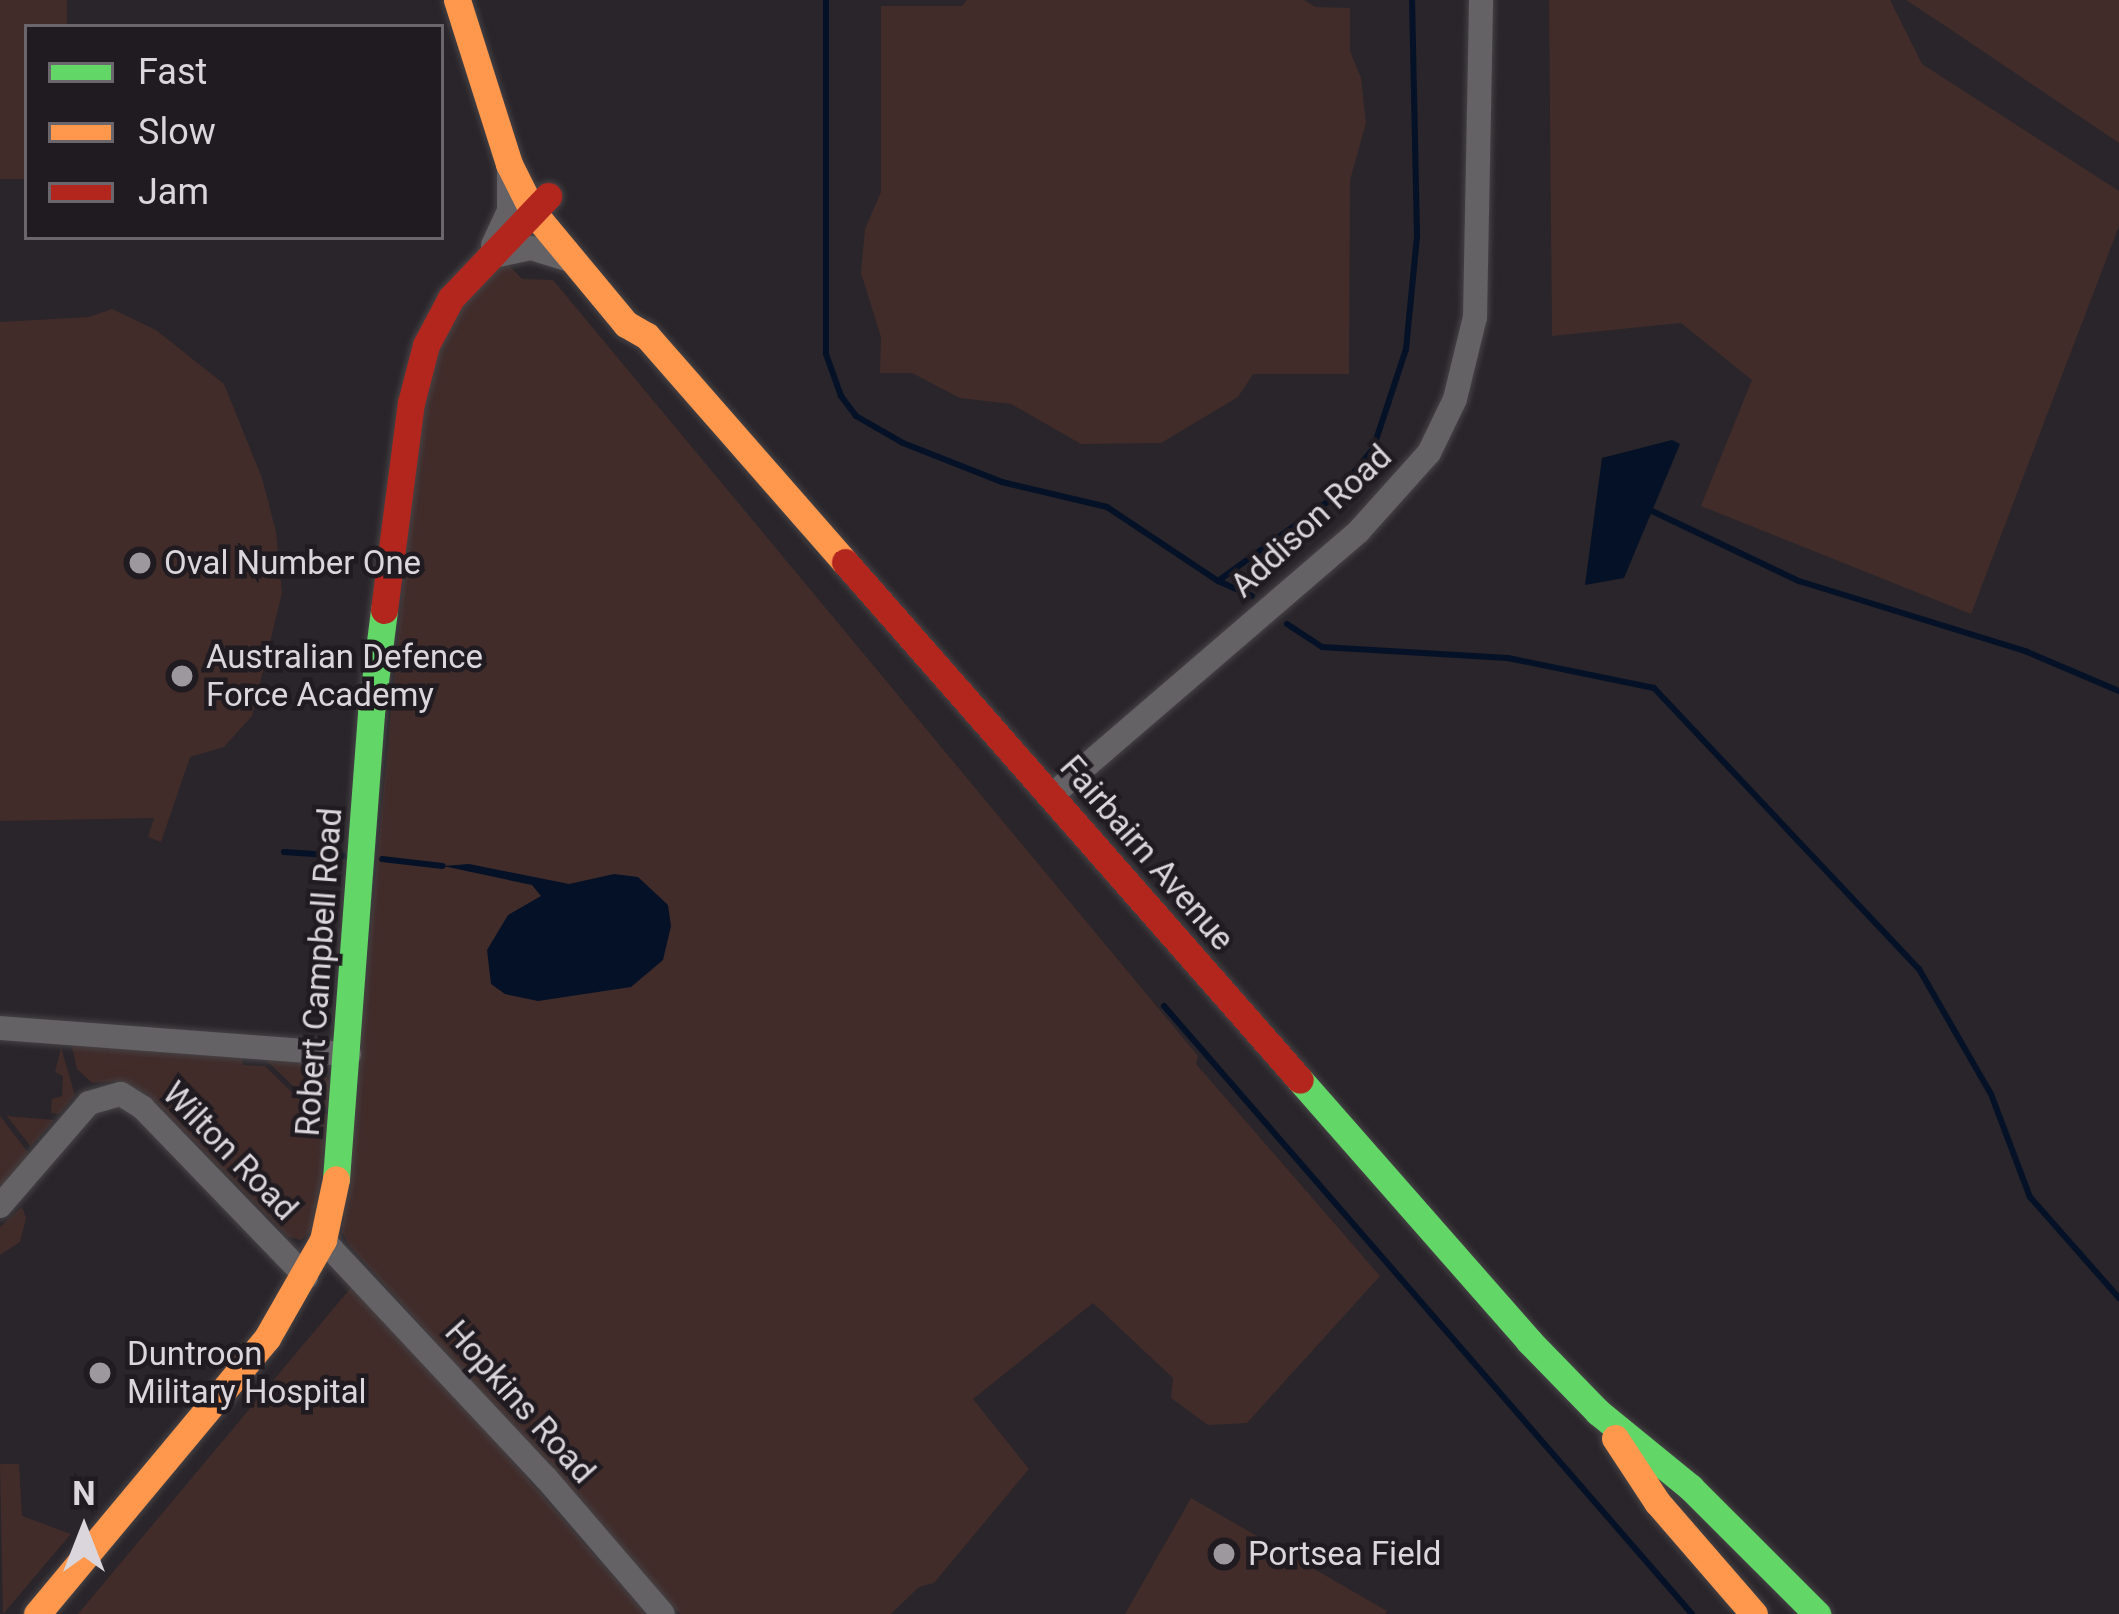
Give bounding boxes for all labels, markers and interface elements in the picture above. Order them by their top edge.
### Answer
legend [24,24,444,240]
text: Fast [138,51,207,93]
text: Slow [138,111,216,153]
text: Jam [138,171,209,213]
street label: Addison Road [1223,437,1399,605]
place label: Oval Number One [164,543,421,583]
marker: Oval Number One [127,550,153,576]
place label: Australian Defence Force Academy [206,637,483,715]
marker: Australian Defence Force Academy [169,663,195,689]
street label: Fairbairn Avenue [1052,748,1242,958]
street label: Robert Campbell Road [288,807,350,1137]
street label: Wilton Road [154,1074,306,1228]
street label: Hopkins Road [437,1313,603,1491]
place label: Duntroon Military Hospital [127,1334,367,1412]
marker: Duntroon Military Hospital [84,1357,116,1389]
north arrow [24,1470,144,1590]
text: N [72,1474,96,1513]
place label: Portsea Field [1248,1534,1441,1574]
marker: Portsea Field [1211,1541,1237,1567]

